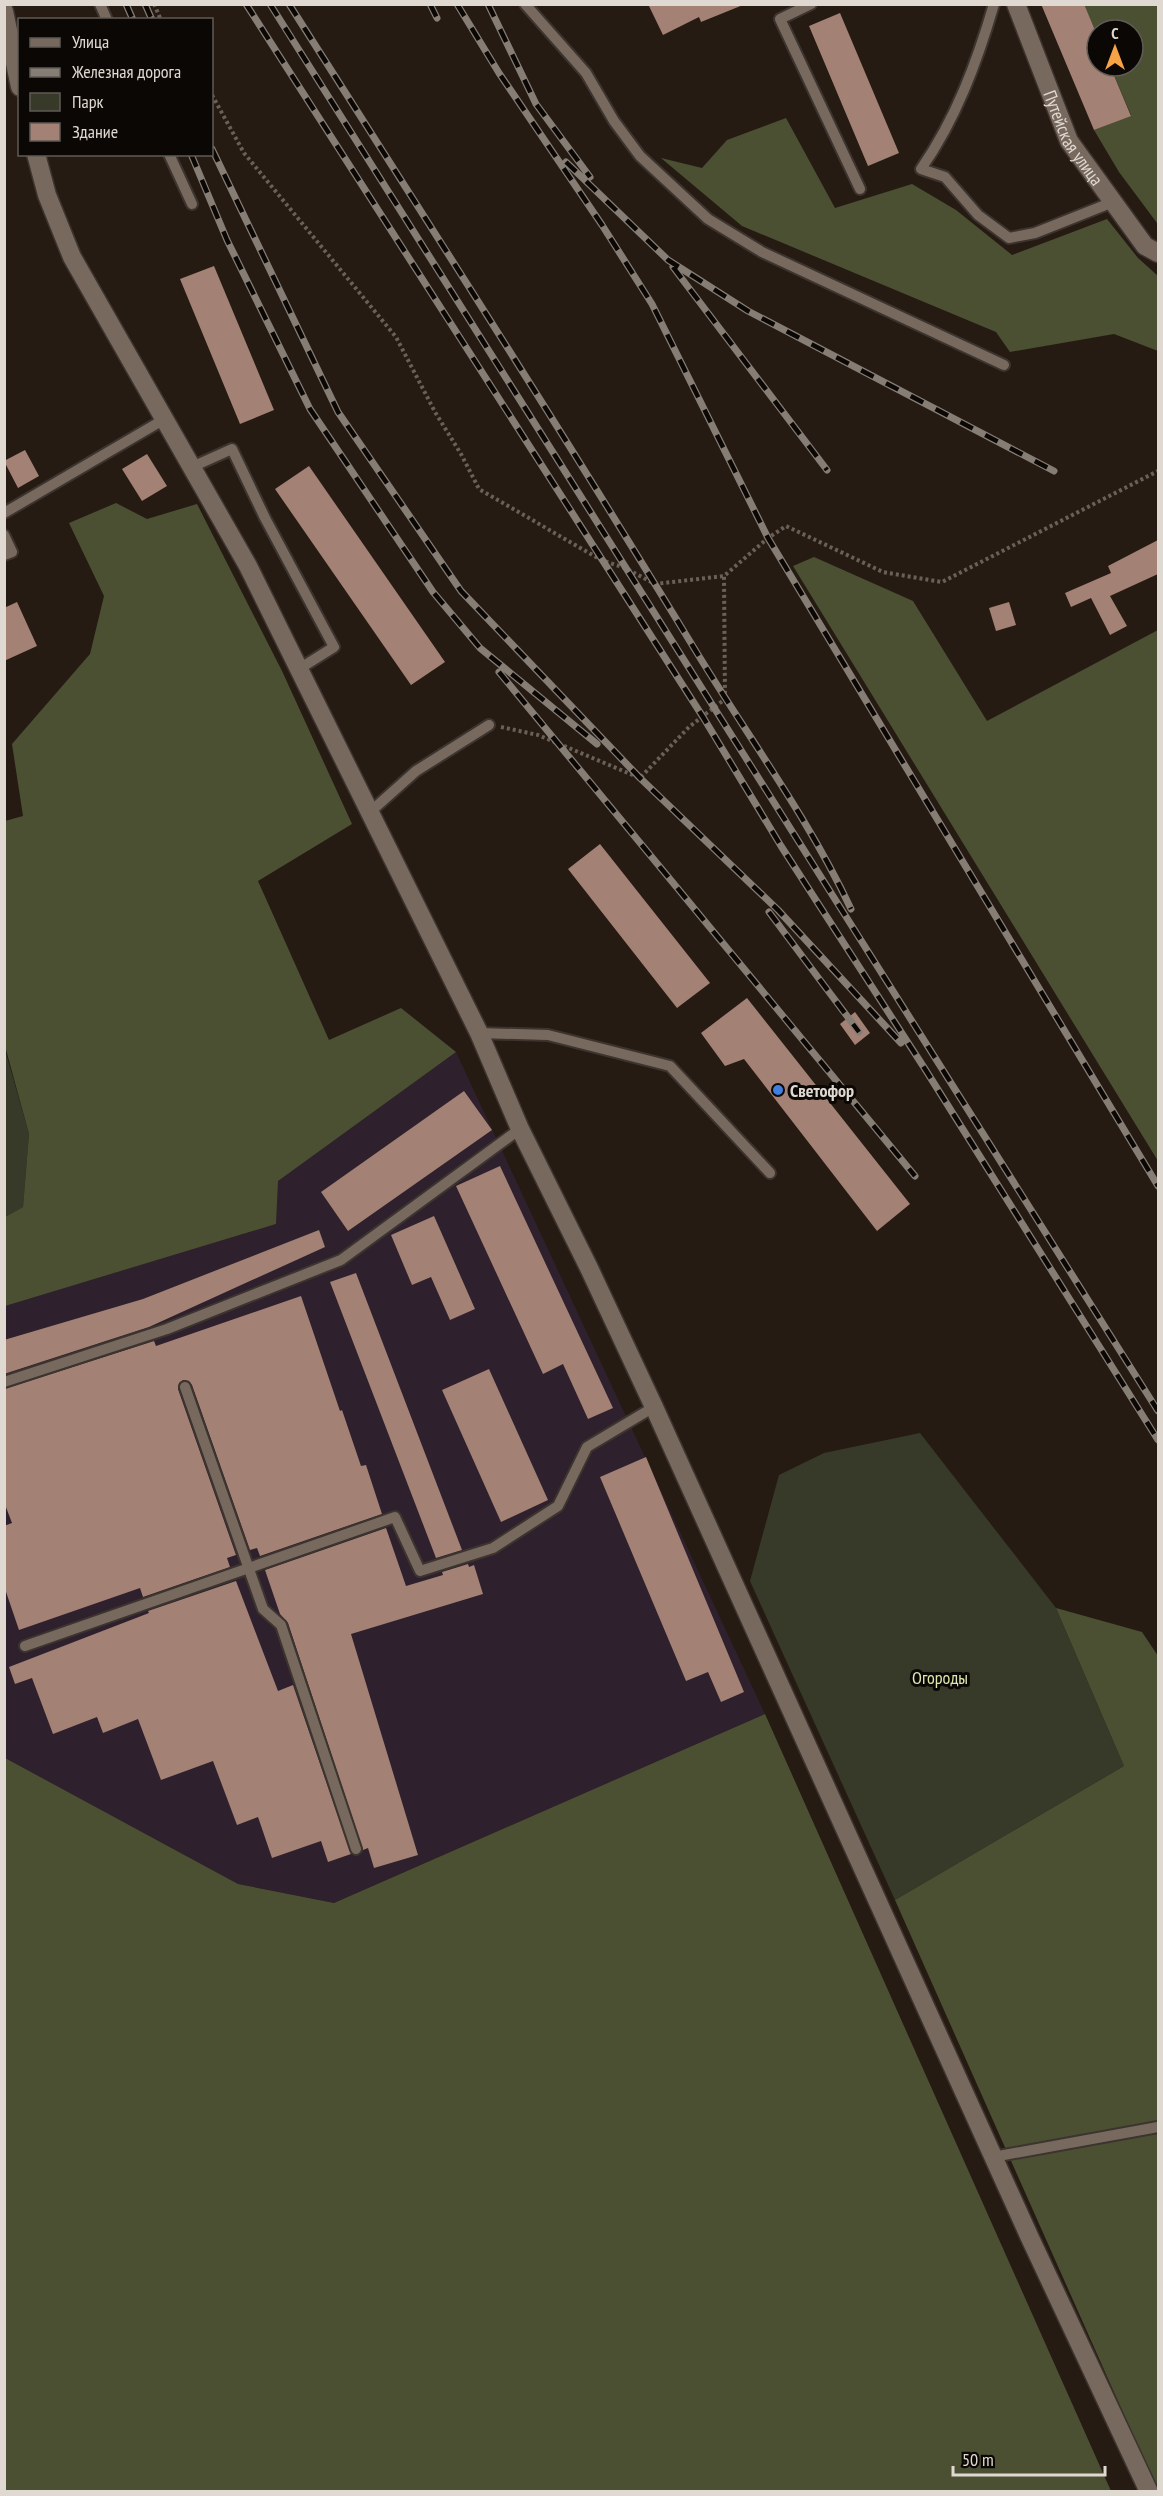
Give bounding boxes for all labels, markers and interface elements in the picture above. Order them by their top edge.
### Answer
legend [18,18,213,156]
north arrow [1085,18,1145,78]
text: С [1111,23,1119,43]
text: Улица [72,30,109,53]
text: Железная дорога [71,60,181,83]
street label: Путейская улица [1039,87,1109,190]
text: Парк [72,90,103,113]
text: Здание [72,120,118,143]
place label: Светофор [790,1079,854,1102]
marker: Светофор [771,1083,785,1097]
park label: Огороды [912,1666,968,1689]
scale bar [953,2439,1104,2477]
text: 50 m [962,2448,994,2471]

